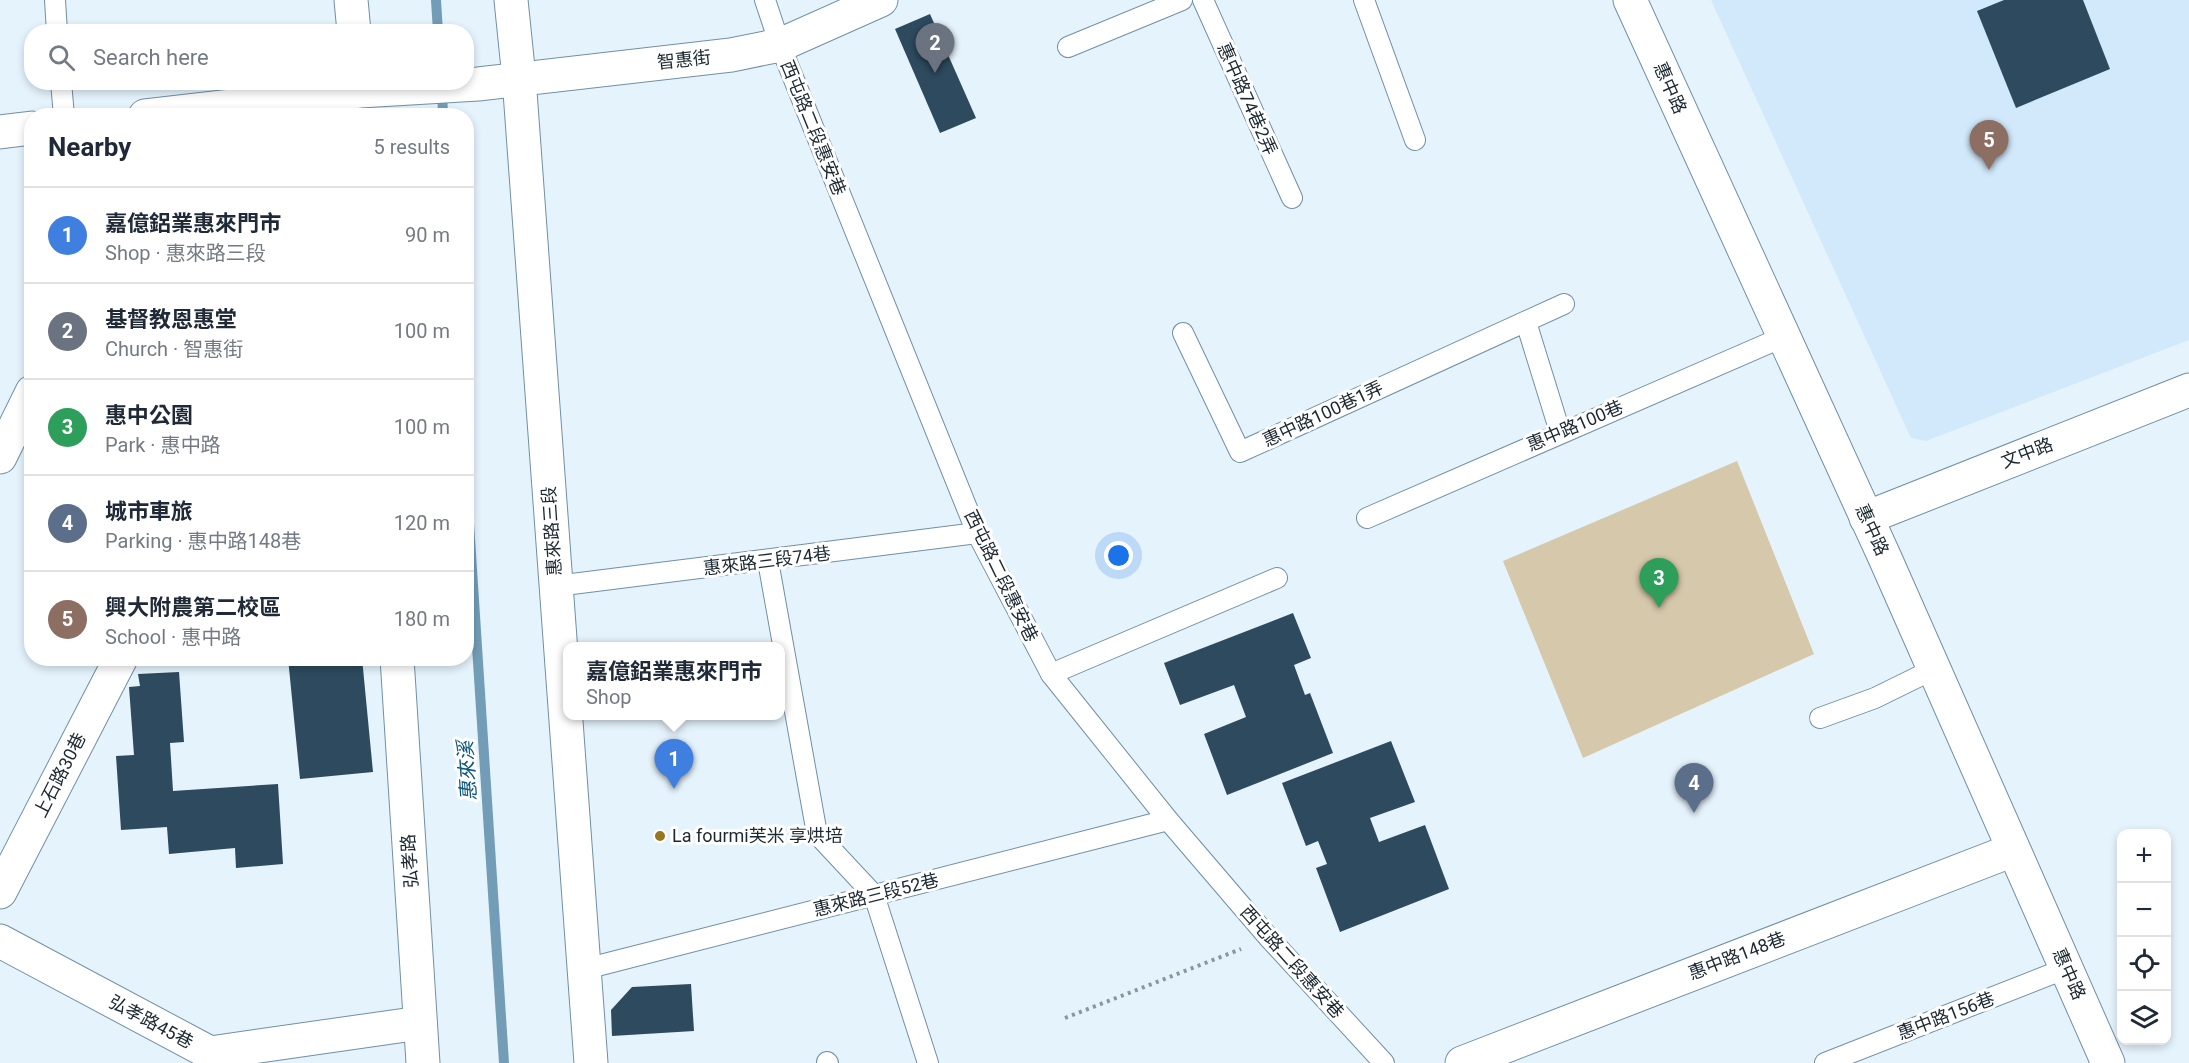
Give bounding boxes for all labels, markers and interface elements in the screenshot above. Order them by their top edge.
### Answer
pin: 2 [916,23,954,73]
search box [24,24,474,90]
street label: 惠中路74巷2弄 [1213,40,1282,158]
icon: search [45,41,78,74]
text: Search here [93,45,209,70]
street label: 智惠街 [656,46,712,73]
street label: 西屯路二段惠安巷 [777,57,850,199]
street label: 惠中路 [1650,59,1691,117]
pin: 5 [1970,120,2008,170]
text: Nearby [48,132,131,162]
text: 5 results [374,135,450,159]
text: 嘉億鋁業惠來門市 [105,211,281,236]
text: 1 [62,223,73,247]
text: 90 m [405,223,450,247]
text: Shop · 惠來路三段 [105,241,266,265]
text: 基督教恩惠堂 [105,307,237,332]
text: 2 [62,319,73,343]
text: 100 m [394,319,450,343]
text: Church · 智惠街 [105,337,243,361]
street label: 惠中路100巷1弄 [1259,376,1386,451]
street label: 惠中路100巷 [1524,396,1626,455]
text: 惠中公園 [105,403,193,428]
text: 3 [62,415,73,439]
text: 100 m [394,415,450,439]
text: Park · 惠中路 [105,433,220,457]
street label: 文中路 [1998,433,2056,472]
street label: 惠來路三段 [538,485,565,577]
text: 城市車旅 [105,499,193,524]
street label: 惠中路 [1852,501,1893,559]
street label: 西屯路二段惠安巷 [960,506,1042,645]
text: 4 [62,511,73,535]
text: 120 m [394,511,450,535]
text: Parking · 惠中路148巷 [105,529,301,553]
your location [1104,541,1133,570]
street label: 惠來路三段74巷 [702,542,832,579]
pin: 3 [1640,558,1678,608]
text: 興大附農第二校區 [105,595,281,620]
text: 5 [62,607,73,631]
text: 180 m [394,607,450,631]
text: School · 惠中路 [105,625,241,649]
popup [563,642,785,720]
text: 嘉億鋁業惠來門市 [586,659,762,684]
text: Shop [586,685,632,709]
street label: 上石路30巷 [29,729,90,821]
water label: 惠來溪 [453,737,481,802]
pin: 1 [654,740,694,789]
pin: 4 [1674,764,1714,813]
place label: La fourmi芙米 享烘培 [672,825,843,846]
marker: La fourmi芙米 享烘培 [653,829,667,843]
map controls [2117,829,2171,1045]
button: + [2117,829,2171,883]
street label: 弘孝路 [397,833,422,889]
street label: 惠來路三段52巷 [811,869,941,920]
button: − [2117,883,2171,937]
street label: 西屯路二段惠安巷 [1236,901,1348,1022]
street label: 惠中路148巷 [1685,927,1788,984]
button: locate [2117,937,2171,991]
street label: 惠中路 [2049,945,2090,1003]
street label: 惠中路156巷 [1894,987,1997,1044]
street label: 弘孝路45巷 [106,991,197,1052]
button: layers [2117,991,2171,1045]

